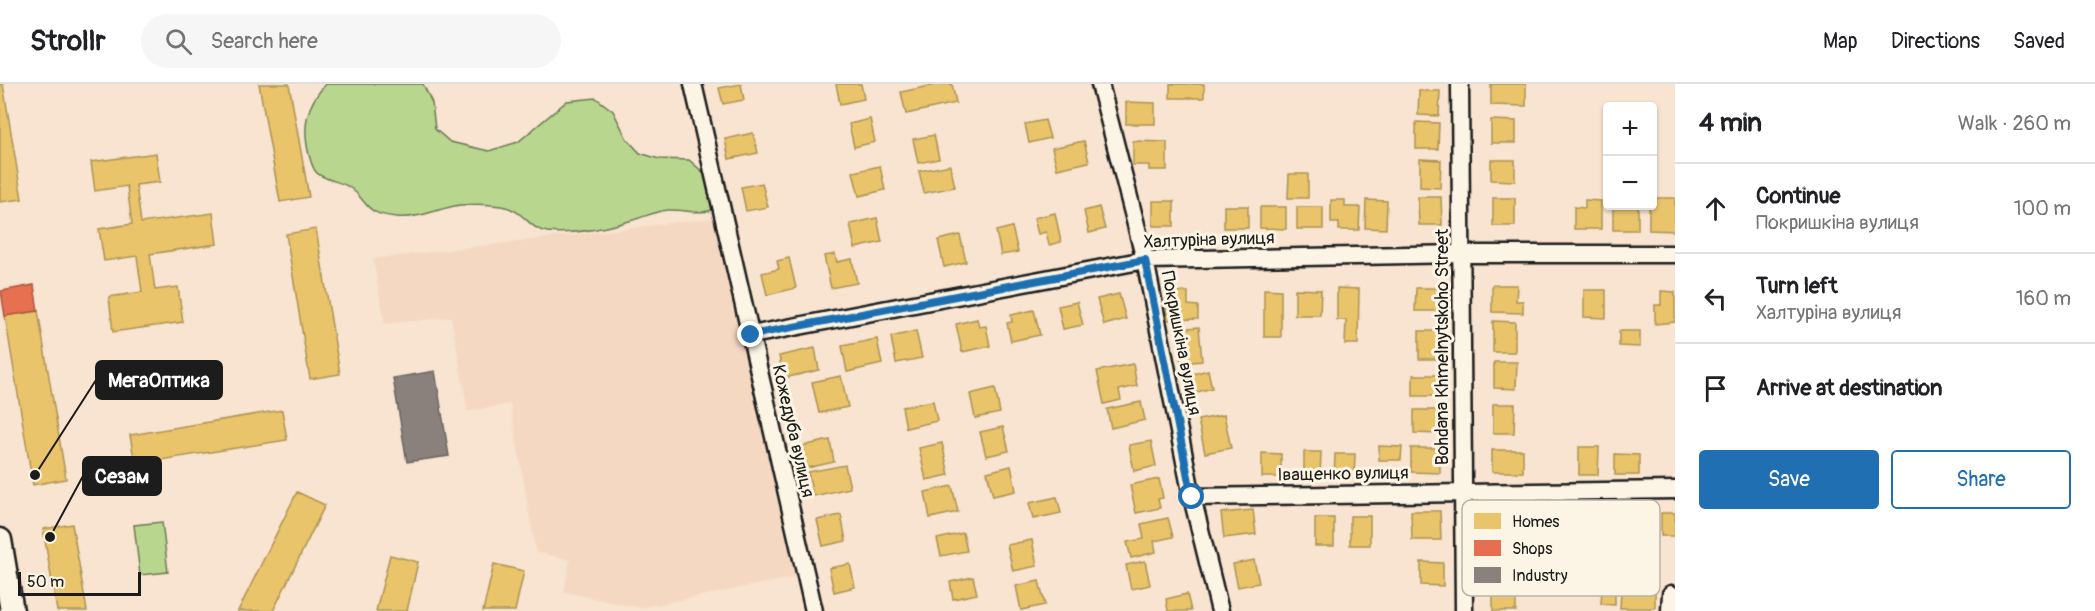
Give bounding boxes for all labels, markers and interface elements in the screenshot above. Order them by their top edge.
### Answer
search box [141,14,561,68]
text: Strollr [30,24,105,59]
icon: search [162,25,195,58]
text: Search here [210,27,318,55]
text: Map [1823,28,1858,55]
text: Directions [1891,28,1980,55]
text: Saved [2013,28,2065,55]
map controls [1603,102,1657,210]
button: + [1603,102,1657,156]
text: 4 min [1699,107,1762,139]
text: Walk · 260 m [1958,111,2071,136]
button: − [1603,156,1657,210]
text: Continue [1756,182,1840,210]
icon: ahead [1699,192,1732,225]
text: 100 m [2014,196,2071,221]
text: Покришкіна вулиця [1756,210,1919,235]
street label: Халтуріна вулиця [1143,226,1275,254]
street label: Bohdana Khmelnytskoho Street [1431,228,1454,465]
street label: Покришкіна вулиця [1156,269,1206,417]
text: Turn left [1756,272,1838,300]
icon: left [1699,282,1732,315]
text: 160 m [2016,286,2071,311]
text: Халтуріна вулиця [1756,300,1901,325]
route end [737,321,763,347]
callout: МегаОптика [96,361,222,399]
street label: Кожедуба вулиця [767,363,819,499]
text: МегаОптика [108,368,210,393]
icon: arrive [1699,372,1732,405]
text: Arrive at destination [1756,374,1942,402]
button: Save [1699,450,1879,509]
button: Share [1891,450,2071,509]
callout: Сезам [83,457,161,495]
street label: Іващенко вулиця [1277,461,1409,487]
text: Сезам [95,464,149,489]
route start [1178,483,1204,509]
legend [1462,500,1660,596]
text: Homes [1512,512,1560,532]
text: Shops [1512,539,1552,559]
text: Industry [1512,566,1568,586]
scale bar [18,569,141,596]
text: 50 m [27,572,64,592]

